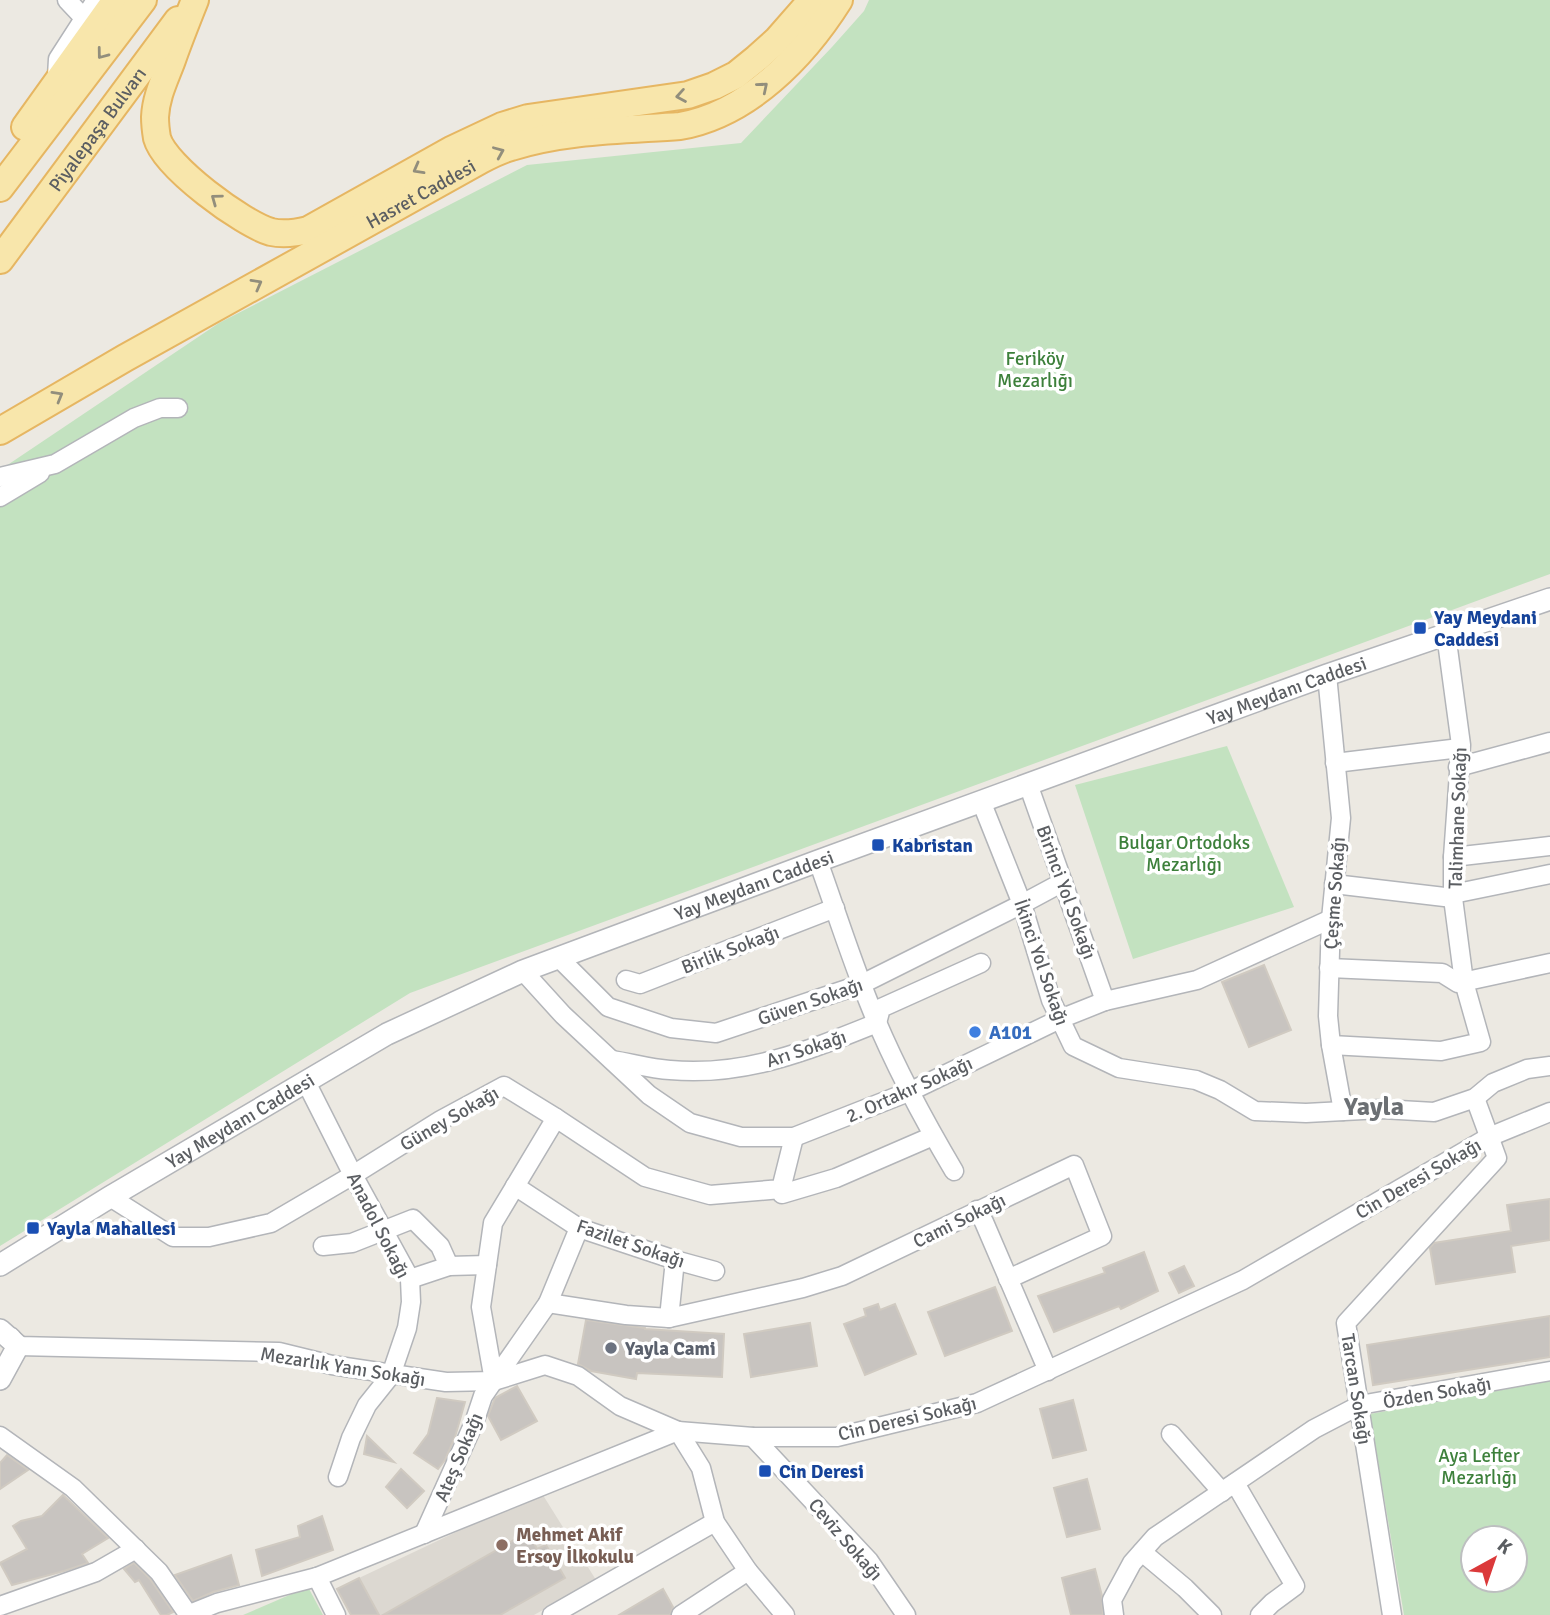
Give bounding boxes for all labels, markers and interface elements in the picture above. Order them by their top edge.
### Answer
one-way arrow [97,47,110,59]
street label: Piyalepaşa Bulvarı [44,63,152,197]
one-way arrow [755,82,768,95]
one-way arrow [675,88,687,103]
one-way arrow [493,146,505,160]
street label: Hasret Caddesi [362,154,480,235]
one-way arrow [412,161,425,174]
one-way arrow [211,195,224,207]
one-way arrow [250,279,262,292]
park label: Feriköy Mezarlığı [997,347,1073,393]
one-way arrow [51,391,64,404]
place label: Yay Meydani Caddesi [1433,606,1537,652]
marker: Yay Meydani Caddesi [1412,620,1428,636]
street label: Yay Meydanı Caddesi [1204,651,1370,731]
street label: Talimhane Sokağı [1444,747,1472,889]
street label: Birinci Yol Sokağı [1031,822,1101,963]
park label: Bulgar Ortodoks Mezarlığı [1118,831,1250,877]
place label: Kabristan [892,834,973,858]
street label: Çeşme Sokağı [1319,836,1351,950]
marker: Kabristan [870,837,886,853]
street label: Yay Meydanı Caddesi [671,845,837,926]
street label: İkinci Yol Sokağı [1008,896,1074,1029]
street label: Birlik Sokağı [678,920,783,980]
street label: Güven Sokağı [755,973,866,1031]
place label: A101 [989,1021,1032,1045]
marker: A101 [967,1024,983,1040]
street label: Arı Sokağı [763,1025,849,1073]
street label: 2. Ortakır Sokağı [842,1051,976,1129]
street label: Yay Meydanı Caddesi [162,1068,319,1174]
street label: Güney Sokağı [396,1081,503,1157]
district label: Yayla [1343,1091,1404,1123]
street label: Cin Deresi Sokağı [1351,1133,1486,1225]
street label: Anadol Sokağı [341,1168,415,1283]
street label: Cami Sokağı [909,1188,1010,1254]
street label: Fazilet Sokağı [573,1214,688,1274]
place label: Yayla Mahallesi [46,1217,176,1241]
marker: Yayla Mahallesi [25,1220,41,1236]
street label: Tarcan Sokağı [1335,1332,1377,1446]
place label: Yayla Cami [624,1337,716,1361]
marker: Yayla Cami [603,1340,619,1356]
street label: Mezarlık Yanı Sokağı [258,1342,427,1392]
street label: Özden Sokağı [1381,1372,1493,1414]
street label: Cin Deresi Sokağı [836,1391,979,1447]
street label: Ateş Sokağı [429,1409,488,1506]
park label: Aya Lefter Mezarlığı [1438,1444,1520,1490]
place label: Cin Deresi [779,1460,864,1484]
marker: Cin Deresi [757,1463,773,1479]
street label: Ceviz Sokağı [803,1493,888,1586]
place label: Mehmet Akif Ersoy İlkokulu [516,1523,634,1569]
north arrow [1459,1524,1529,1594]
text: K [1492,1534,1517,1560]
marker: Mehmet Akif Ersoy İlkokulu [494,1537,510,1553]

